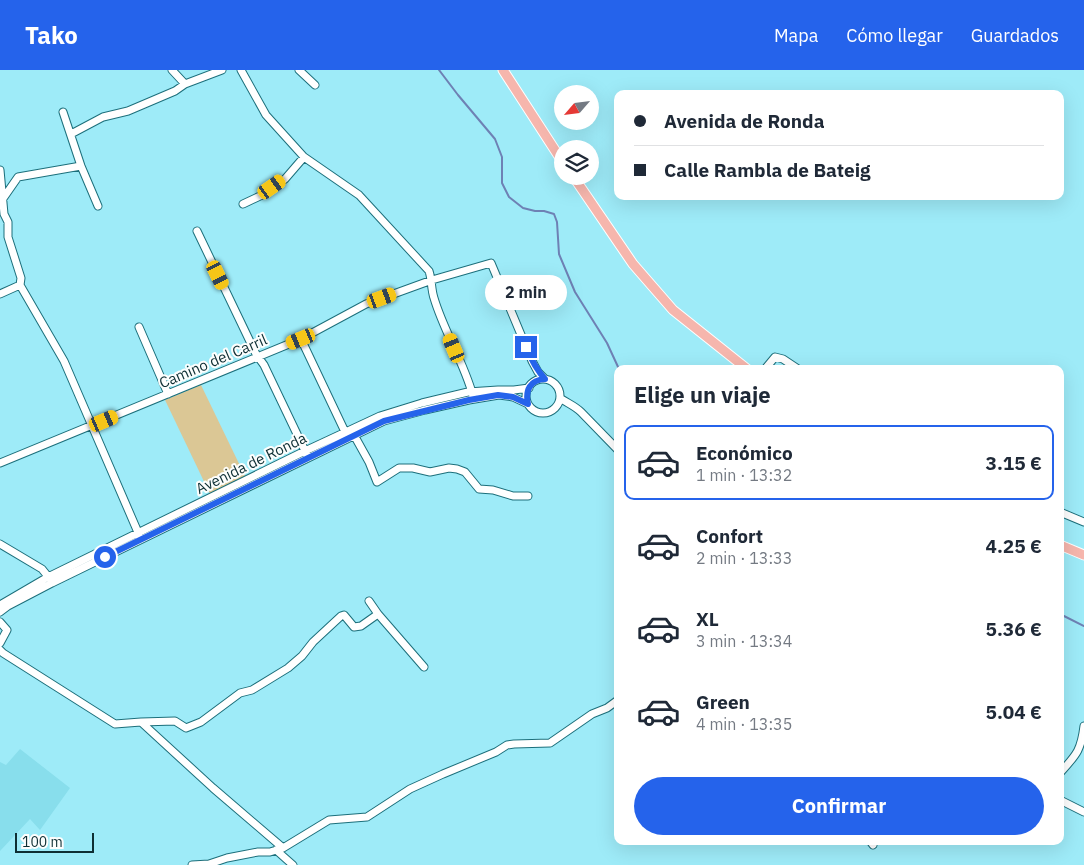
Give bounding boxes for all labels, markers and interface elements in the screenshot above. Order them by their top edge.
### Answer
text: Tako [25,19,78,51]
text: Mapa [774,24,818,47]
text: Cómo llegar [846,24,943,47]
text: Guardados [971,24,1059,47]
north arrow [554,85,599,130]
map controls [554,85,599,185]
text: Avenida de Ronda [664,109,824,133]
button: layers [554,140,599,185]
text: Calle Rambla de Bateig [664,158,871,182]
car [255,172,288,202]
car [204,258,231,292]
callout: 2 min [485,274,567,310]
text: 2 min [505,282,547,302]
car [365,286,398,310]
car [284,326,317,352]
street label: Camino del Carril [156,330,270,392]
car [441,331,466,365]
route end [515,336,537,358]
text: Elige un viaje [634,380,771,409]
car [87,408,120,434]
street label: Avenida de Ronda [193,428,309,498]
icon: car [636,440,681,485]
text: Económico [696,441,793,465]
text: 3.15 € [986,451,1042,475]
text: 1 min · 13:32 [696,465,792,485]
icon: car [636,523,681,568]
text: Confort [696,524,763,548]
text: 4.25 € [986,534,1042,558]
route start [94,546,116,568]
text: 2 min · 13:33 [696,548,792,568]
icon: car [636,606,681,651]
text: XL [696,607,719,631]
text: 5.36 € [986,617,1042,641]
text: 3 min · 13:34 [696,631,792,651]
icon: car [636,689,681,734]
text: Green [696,690,750,714]
text: 5.04 € [986,700,1042,724]
text: 4 min · 13:35 [696,714,792,734]
button: Confirmar [634,777,1044,835]
scale bar [15,830,94,853]
text: 100 m [22,833,63,851]

